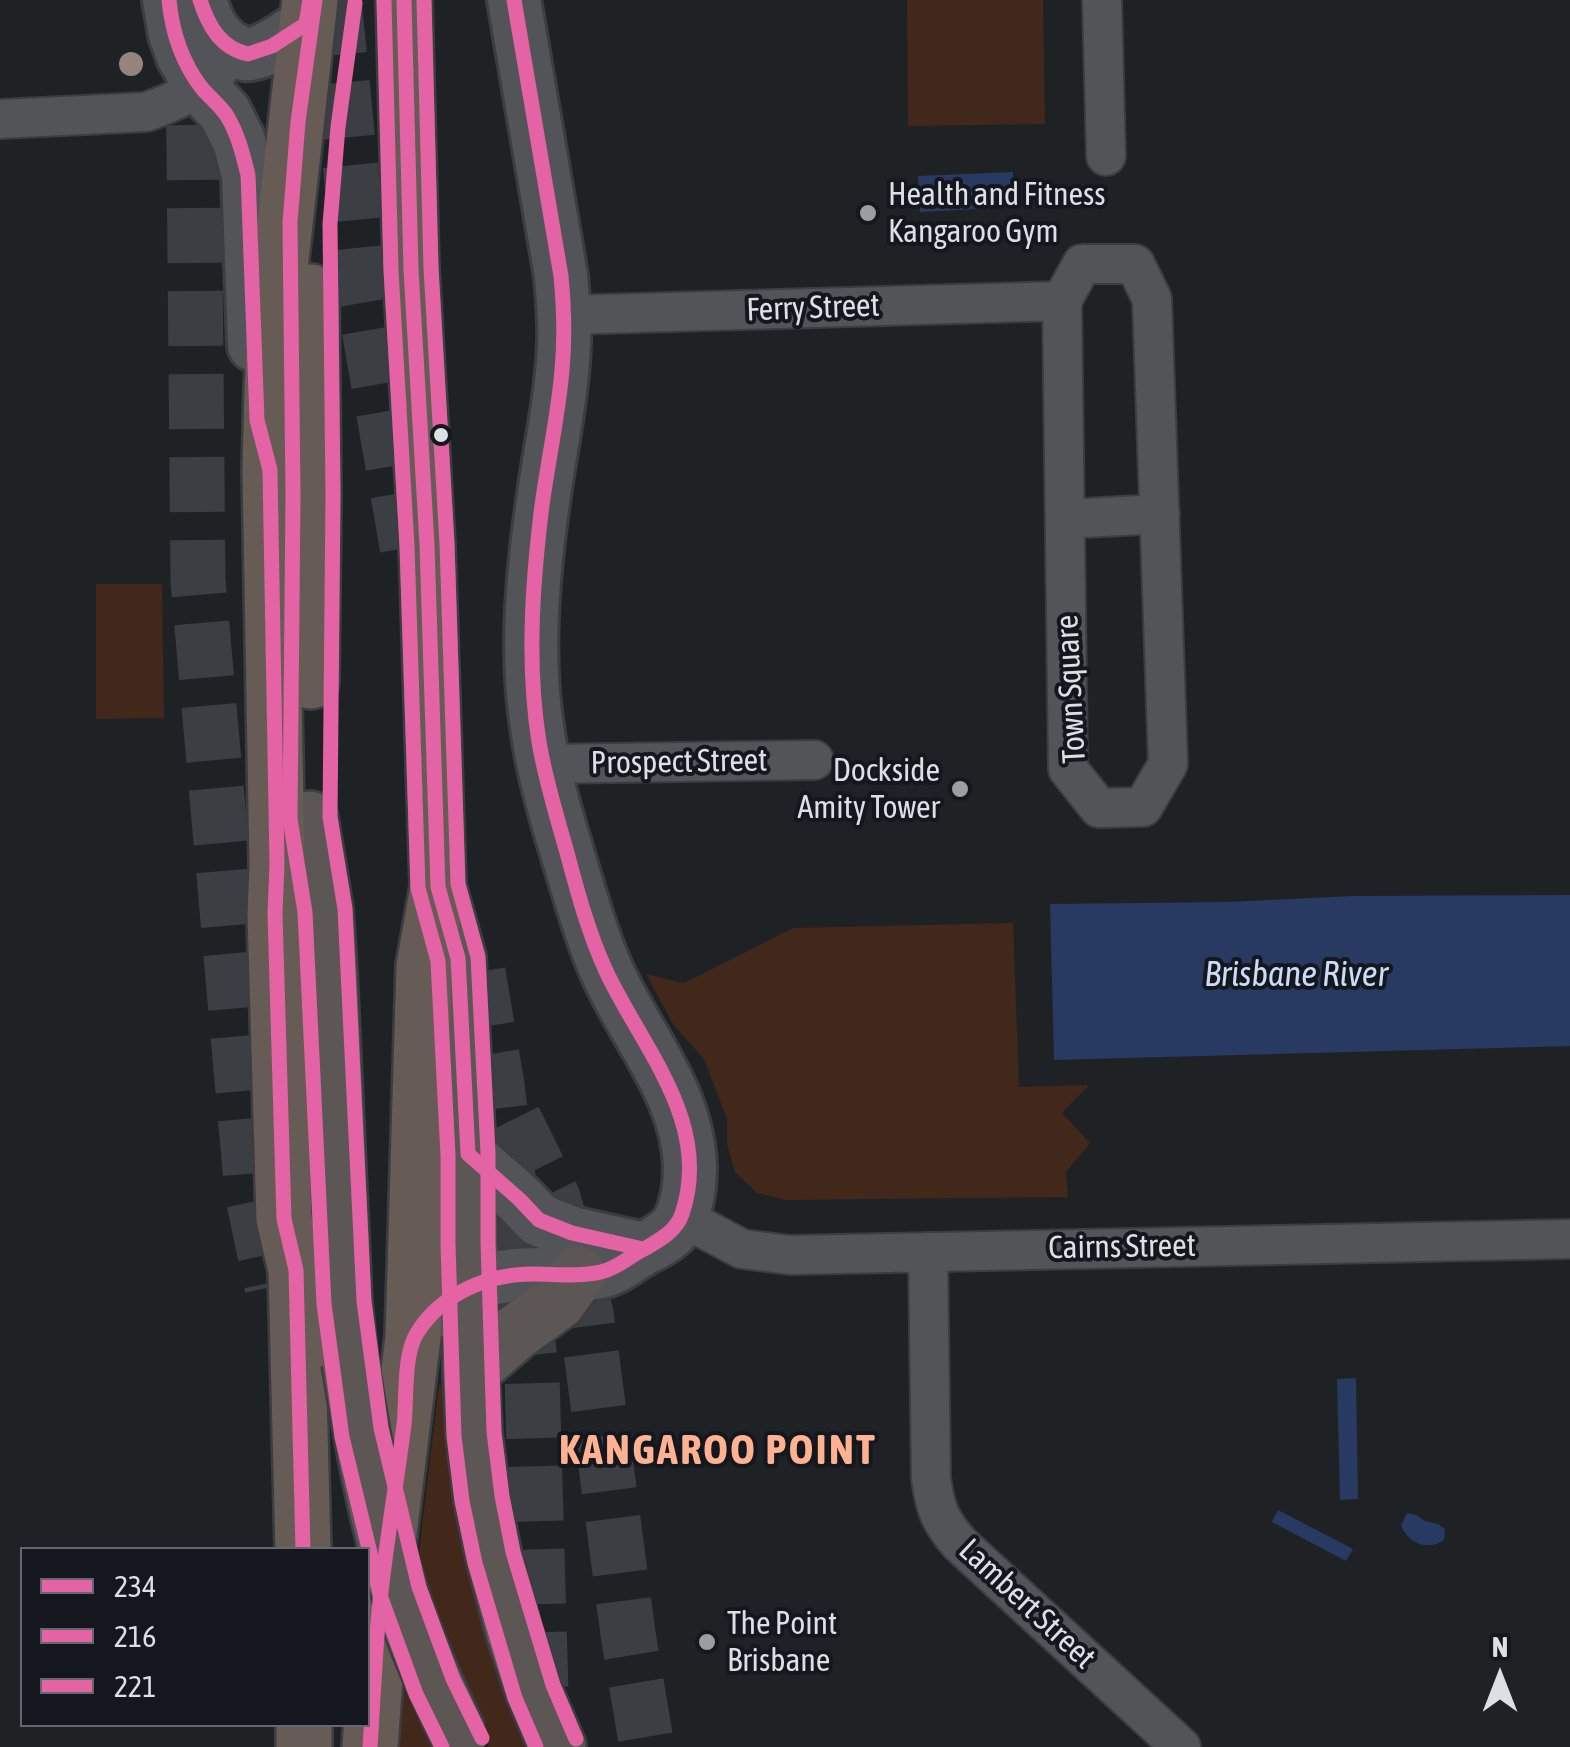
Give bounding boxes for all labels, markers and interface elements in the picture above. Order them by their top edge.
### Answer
place label: Health and Fitness Kangaroo Gym [888,176,1106,251]
marker: Health and Fitness Kangaroo Gym [857,202,879,224]
street label: Ferry Street [746,286,880,330]
unlabelled marker [431,425,451,445]
street label: Town Square [1048,614,1094,764]
street label: Prospect Street [590,741,768,783]
place label: Dockside Amity Tower [798,752,940,827]
marker: Dockside Amity Tower [949,778,971,800]
water label: Brisbane River [1204,954,1388,996]
street label: Cairns Street [1048,1227,1196,1267]
district label: KANGAROO POINT [559,1426,877,1476]
street label: Lambert Street [951,1531,1103,1677]
legend [20,1547,370,1727]
text: 234 [114,1569,156,1603]
place label: The Point Brisbane [727,1605,837,1680]
text: 216 [114,1619,156,1653]
north arrow [1450,1627,1550,1727]
marker: The Point Brisbane [696,1631,718,1653]
text: N [1492,1631,1508,1663]
text: 221 [114,1669,156,1703]

